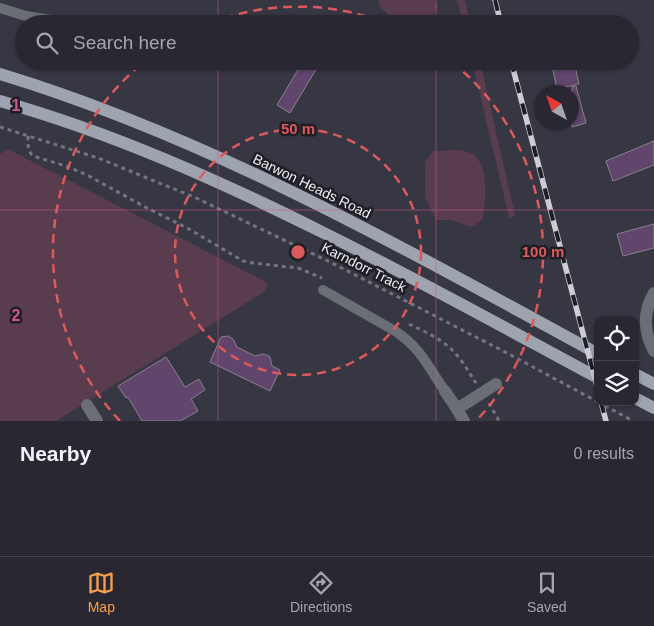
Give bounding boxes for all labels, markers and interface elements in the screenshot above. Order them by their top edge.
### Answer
search box [15,15,639,70]
icon: search [33,29,61,57]
text: Search here [73,32,177,53]
north arrow [534,85,579,130]
text: 1 [12,97,21,114]
text: 50 m [281,120,315,137]
street label: Barwon Heads Road [250,150,374,222]
street label: Karndorr Track [319,239,410,296]
centre of rings [289,243,307,261]
text: 100 m [522,243,564,260]
text: 2 [12,307,21,324]
map controls [594,316,639,406]
button: locate [594,316,639,361]
button: layers [594,361,639,406]
text: Nearby [20,442,91,465]
text: 0 results [574,445,634,462]
tab: Map [87,569,115,615]
tab: Directions [290,569,352,615]
tab: Saved [527,569,567,615]

